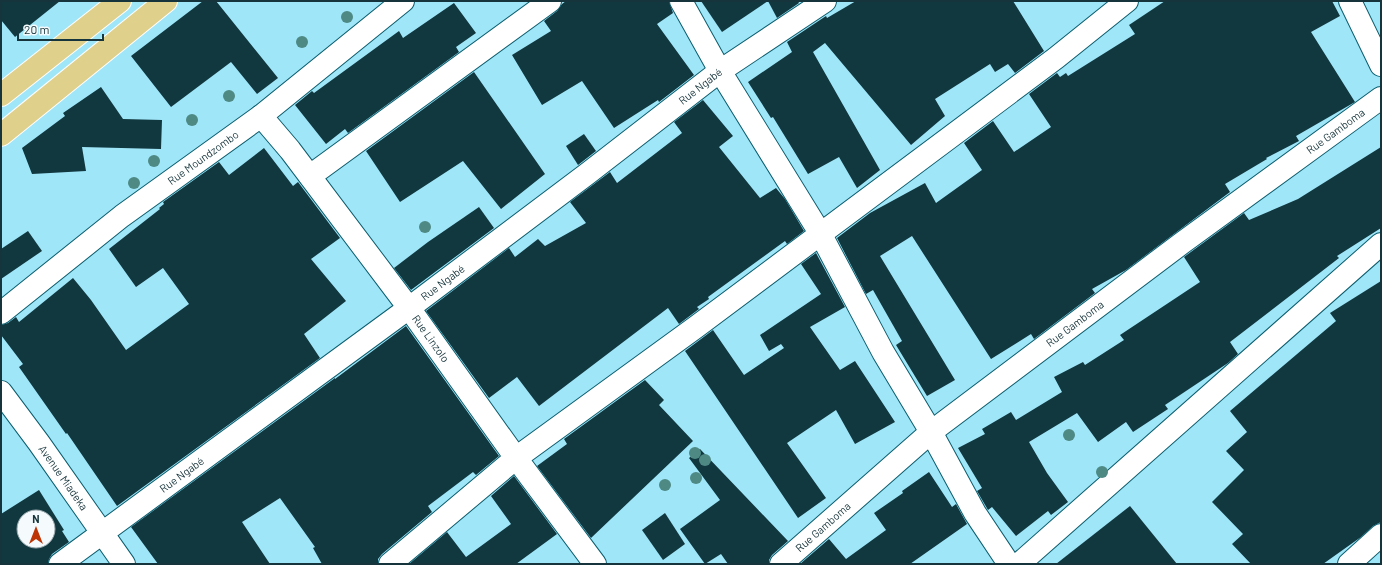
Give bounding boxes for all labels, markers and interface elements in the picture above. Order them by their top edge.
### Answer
scale bar [18,16,103,42]
text: 20 m [24,22,50,36]
street label: Rue Ngabé [676,65,724,107]
street label: Rue Gamboma [1304,105,1367,156]
street label: Rue Moundzombo [165,127,241,187]
street label: Rue Ngabé [418,261,467,303]
street label: Rue Gamboma [1043,297,1106,349]
street label: Rue Linzolo [410,312,452,364]
street label: Avenue Miadeka [36,442,91,512]
street label: Rue Ngabé [157,454,206,495]
street label: Rue Gamboma [793,499,853,554]
north arrow [16,509,56,549]
text: N [32,512,40,525]

